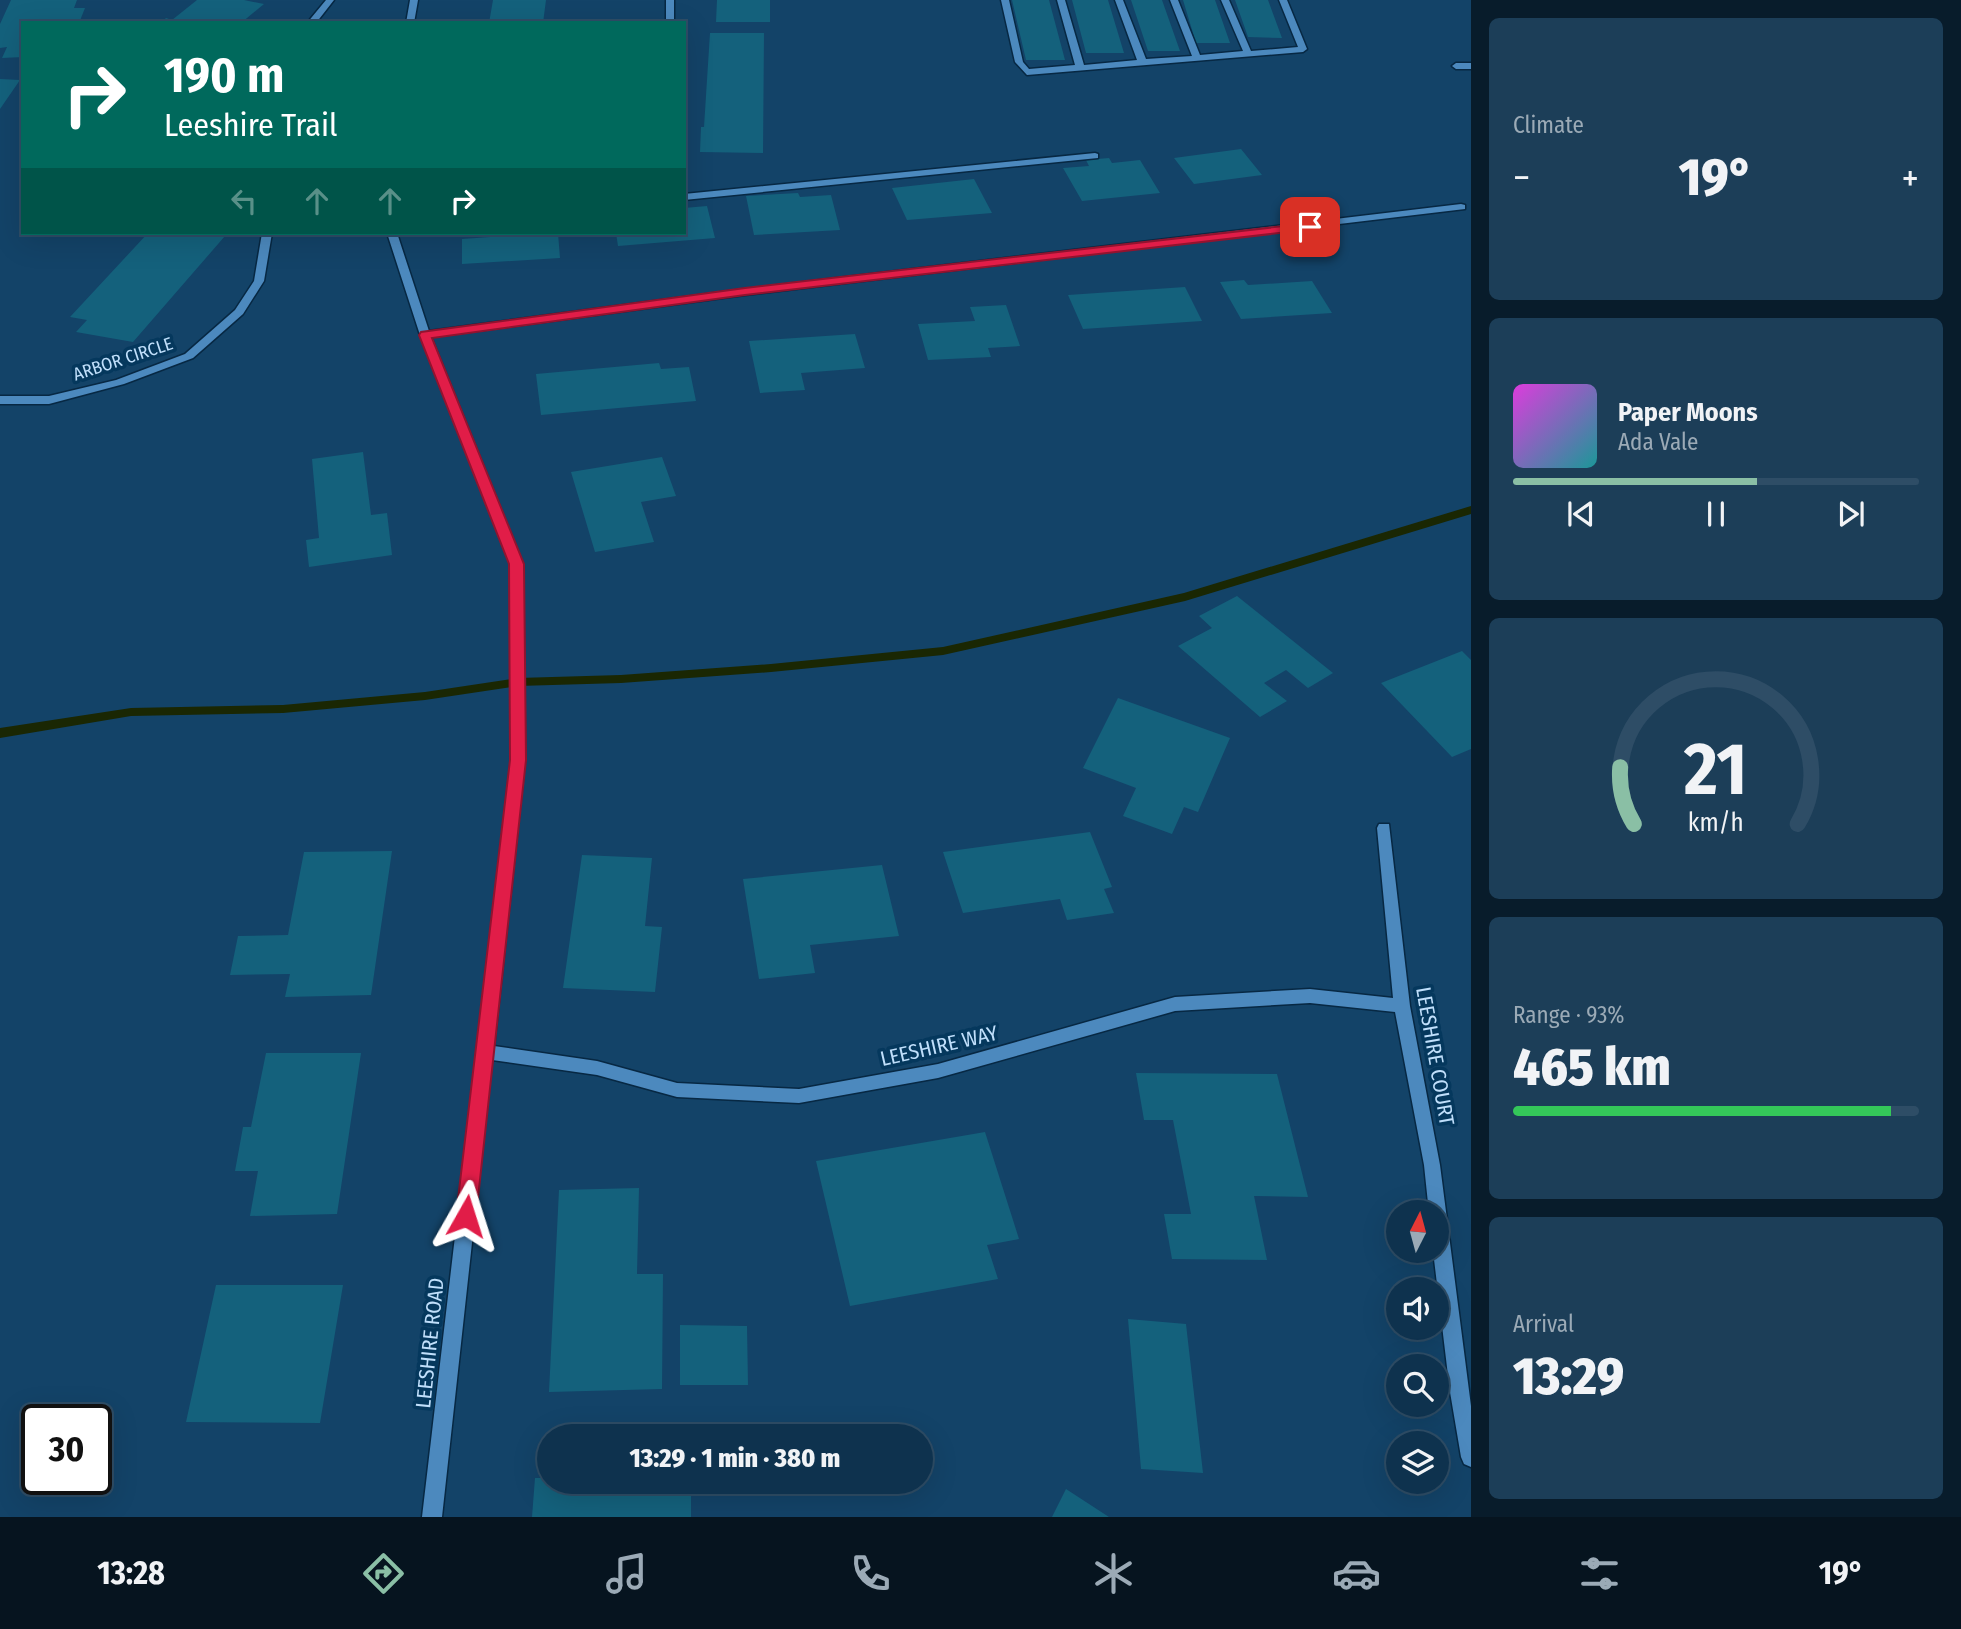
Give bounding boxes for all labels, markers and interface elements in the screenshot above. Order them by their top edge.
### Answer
text: 190 m [164,46,284,105]
icon: right [49,49,140,140]
text: Leeshire Trail [164,106,338,144]
text: Climate [1513,111,1584,139]
text: 19° [1679,146,1753,209]
text: − [1513,155,1530,201]
text: + [1902,155,1919,201]
icon: left [225,182,263,220]
icon: ahead [298,182,336,220]
icon: ahead [371,182,409,220]
icon: right [444,182,482,220]
pin [1280,197,1340,257]
icon: arrive [1291,208,1329,246]
street label: ARBOR CIRCLE [70,333,176,385]
text: Paper Moons [1618,397,1758,428]
text: Ada Vale [1618,428,1698,456]
icon: previous [1562,495,1600,533]
icon: pause [1697,495,1735,533]
icon: next [1832,495,1870,533]
text: 21 [1683,727,1748,814]
text: km/h [1688,808,1744,838]
street label: LEESHIRE COURT [1410,985,1460,1128]
text: Range · 93% [1513,1001,1624,1029]
street label: LEESHIRE WAY [878,1020,1001,1072]
text: 465 km [1513,1036,1671,1099]
position arrow [429,1179,503,1253]
north arrow [1386,1200,1449,1264]
map controls [1386,1200,1449,1494]
street label: LEESHIRE ROAD [410,1276,450,1410]
button: sound [1386,1277,1449,1340]
text: Arrival [1513,1310,1574,1338]
text: 13:29 [1513,1345,1624,1408]
button: search [1386,1354,1449,1417]
speed limit sign: 30 [21,1404,112,1495]
button: layers [1386,1431,1449,1494]
text: 13:29 · 1 min · 380 m [630,1443,840,1474]
icon: directions [359,1549,408,1598]
icon: music [602,1549,651,1598]
icon: phone [846,1549,895,1598]
icon: climate [1089,1549,1138,1598]
icon: car [1332,1549,1381,1598]
icon: filters [1575,1549,1624,1598]
text: 13:28 [97,1554,165,1592]
text: 19° [1819,1554,1864,1592]

